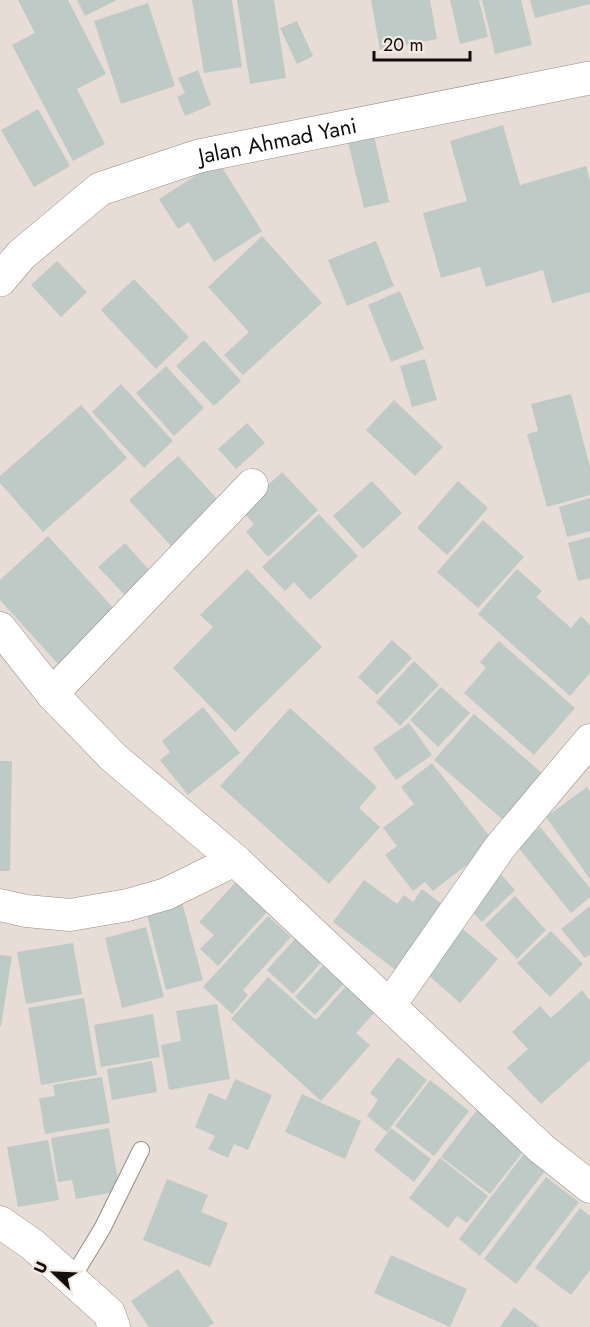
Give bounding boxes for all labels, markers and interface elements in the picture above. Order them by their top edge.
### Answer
scale bar [374,24,470,62]
text: 20 m [383,32,423,58]
street label: Jalan Ahmad Yani [193,109,359,172]
north arrow [24,1243,84,1303]
text: U [28,1258,53,1277]

